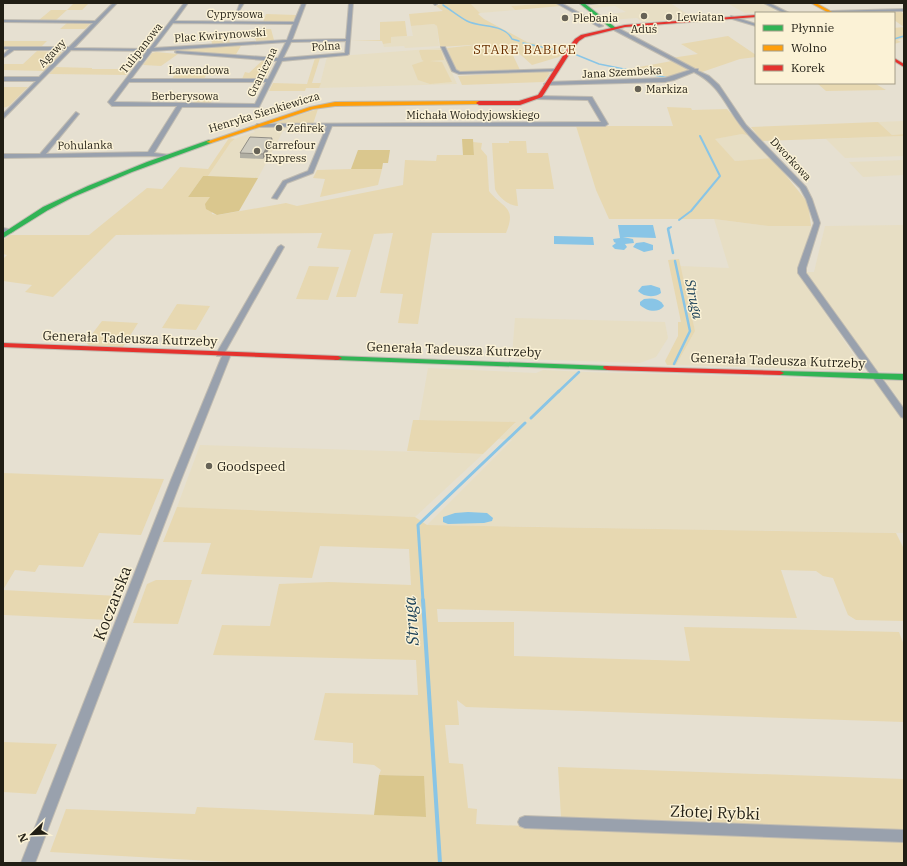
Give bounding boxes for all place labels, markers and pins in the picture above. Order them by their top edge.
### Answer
place label: Lewiatan [677,10,724,24]
place label: Plebania [573,11,618,25]
marker: Aduś [639,11,649,21]
marker: Lewiatan [664,12,674,22]
marker: Plebania [560,13,570,23]
place label: Aduś [631,22,657,36]
place label: Markiza [646,82,688,96]
marker: Markiza [633,84,643,94]
place label: Zefirek [287,121,325,135]
marker: Zefirek [274,123,284,133]
place label: Carrefour Express [265,138,315,165]
marker: Carrefour Express [252,146,262,156]
place label: Goodspeed [217,458,286,475]
marker: Goodspeed [204,461,214,471]

